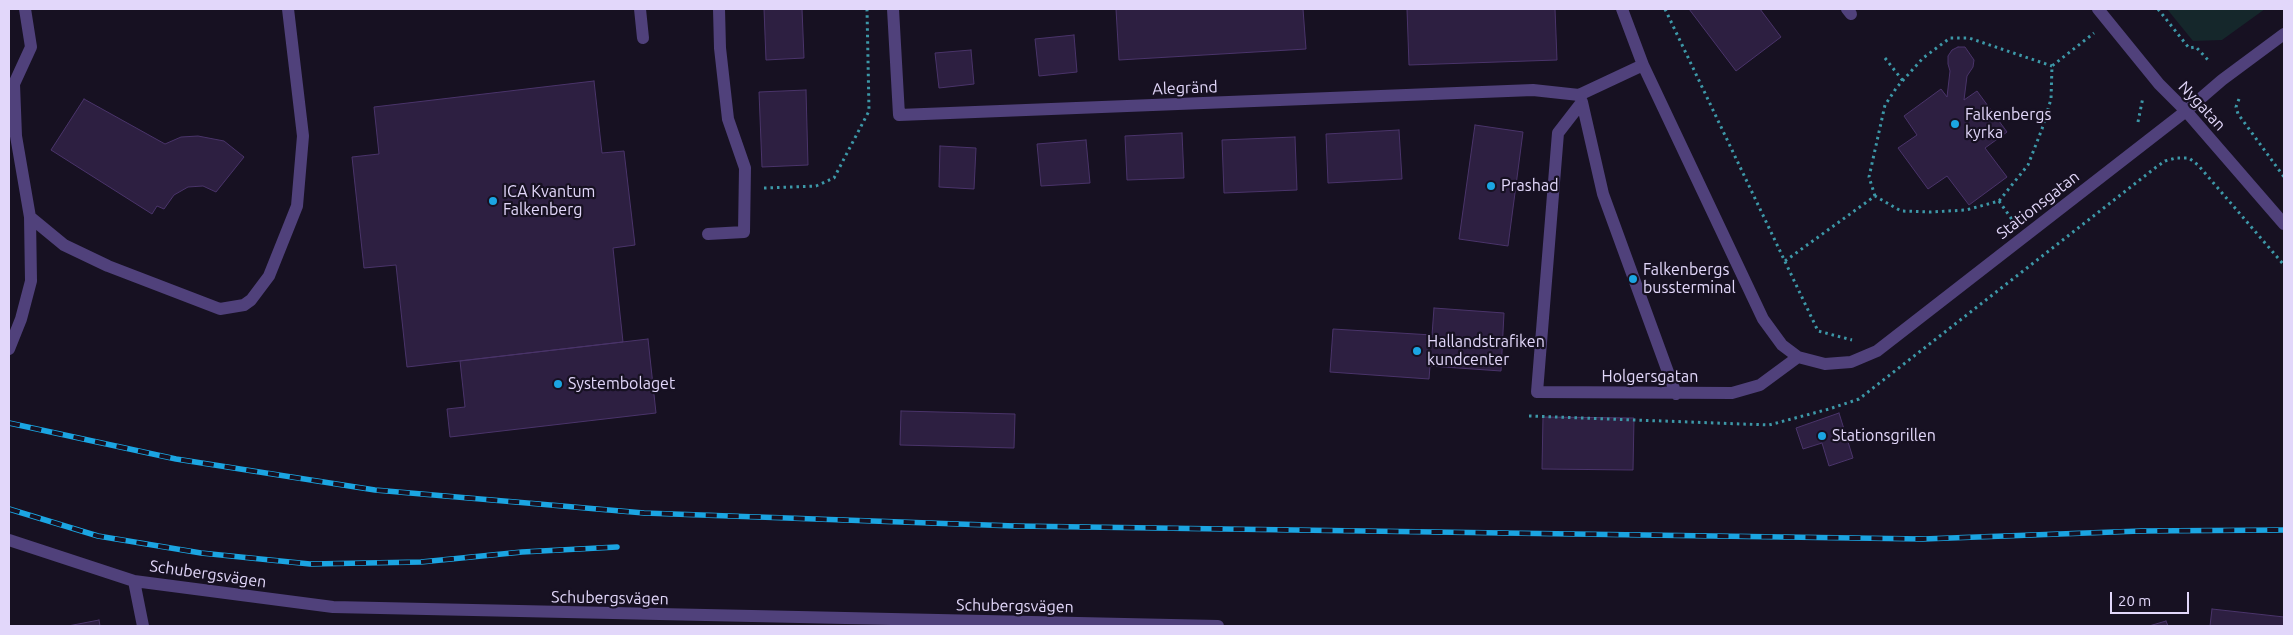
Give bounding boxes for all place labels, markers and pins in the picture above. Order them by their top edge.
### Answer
place label: Falkenbergs kyrka [1965,105,2051,143]
marker: Falkenbergs kyrka [1949,118,1961,130]
place label: Prashad [1501,176,1559,196]
marker: Prashad [1485,180,1497,192]
place label: ICA Kvantum Falkenberg [503,182,595,220]
marker: ICA Kvantum Falkenberg [487,195,499,207]
place label: Falkenbergs bussterminal [1643,260,1736,298]
marker: Falkenbergs bussterminal [1627,273,1639,285]
place label: Hallandstrafiken kundcenter [1427,332,1545,370]
marker: Hallandstrafiken kundcenter [1411,345,1423,357]
place label: Systembolaget [568,374,675,394]
marker: Systembolaget [552,378,564,390]
place label: Stationsgrillen [1832,426,1936,446]
marker: Stationsgrillen [1816,430,1828,442]

